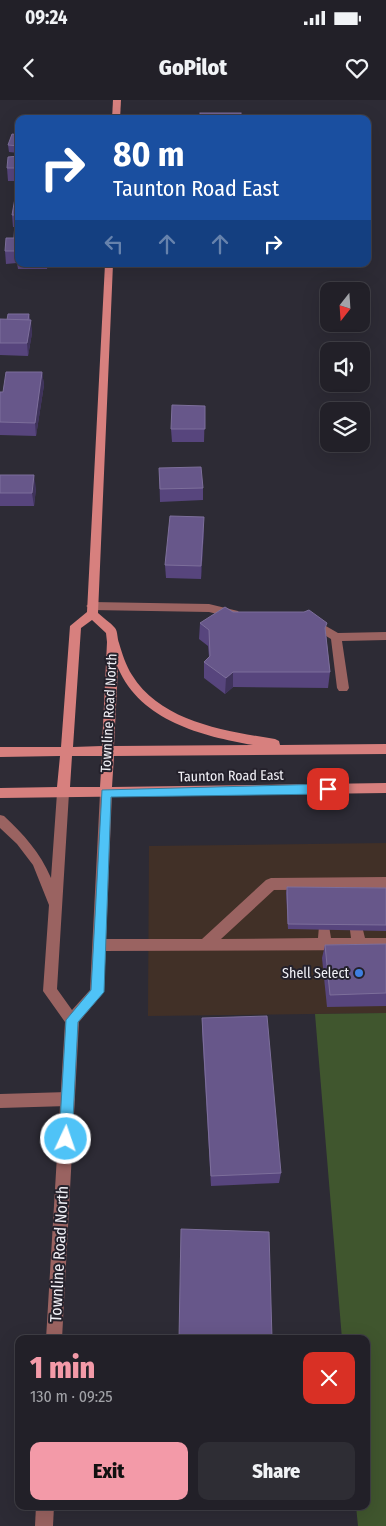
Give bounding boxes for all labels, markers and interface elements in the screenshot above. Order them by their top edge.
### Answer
text: 09:24 [25,6,68,29]
icon: back [15,54,43,82]
text: GoPilot [159,54,227,81]
icon: heart [343,54,371,82]
text: 80 m [113,133,185,175]
icon: right [30,135,95,200]
text: Taunton Road East [113,175,279,202]
icon: left [100,230,128,258]
icon: ahead [153,230,181,258]
icon: ahead [206,230,234,258]
icon: right [259,230,287,258]
north arrow [320,282,370,332]
map controls [320,282,370,452]
button: sound [320,342,370,392]
button: layers [320,402,370,452]
street label: Townline Road North [97,653,121,773]
street label: Taunton Road East [178,767,284,785]
pin [307,768,349,810]
icon: arrive [314,775,342,803]
place label: Shell Select [282,965,349,982]
marker: Shell Select [353,967,365,979]
position arrow [39,1112,91,1164]
street label: Townline Road North [46,1185,72,1323]
text: 1 min [30,1350,95,1386]
button: close [303,1352,355,1404]
text: 130 m · 09:25 [30,1387,113,1406]
button: Exit [30,1442,188,1500]
button: Share [198,1442,355,1500]

